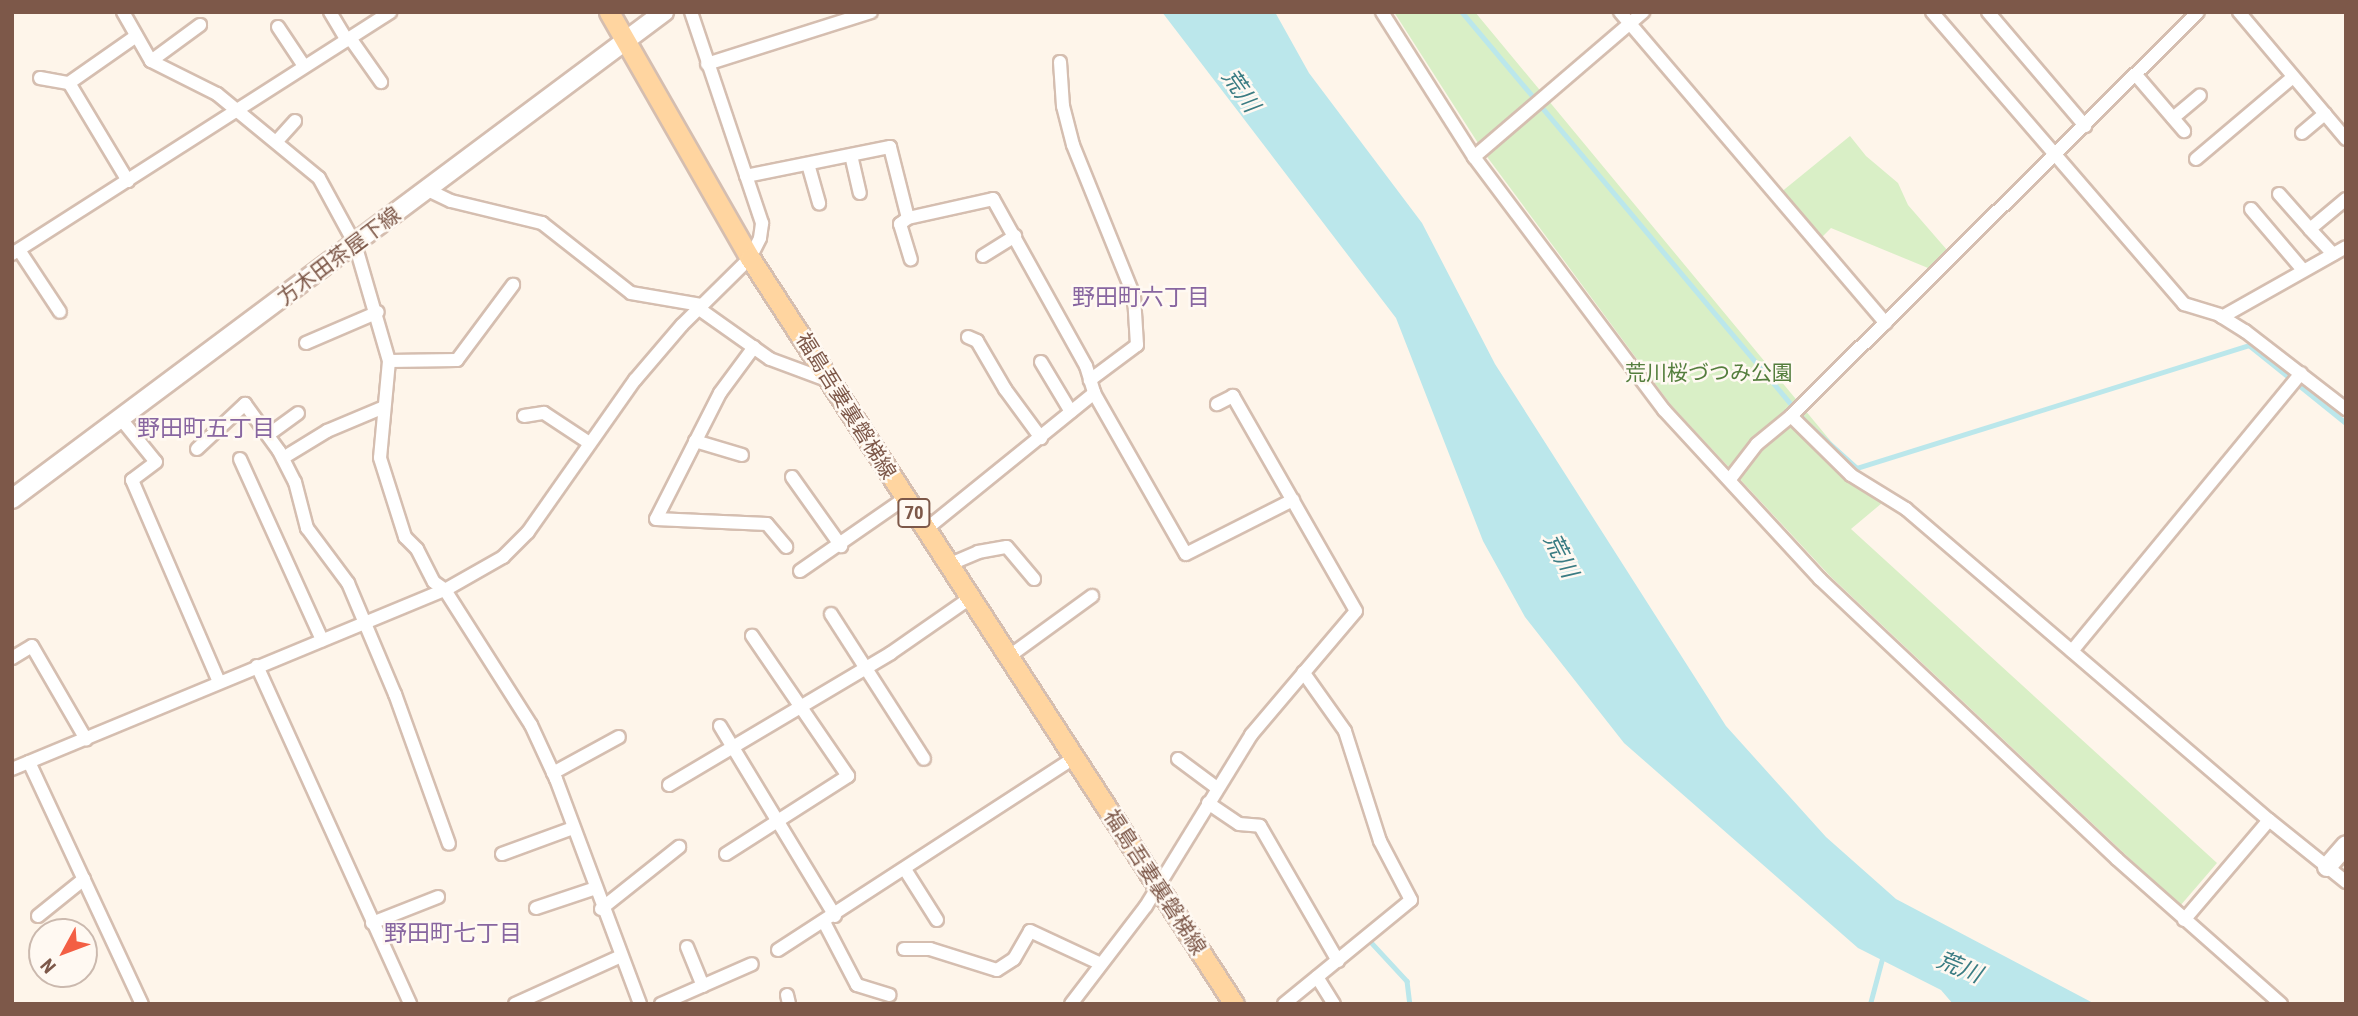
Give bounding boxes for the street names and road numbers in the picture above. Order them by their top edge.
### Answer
street label: 方木田茶屋下線 [273,202,405,310]
street label: 福島吾妻裏磐梯線 [791,328,901,484]
road number: 70 [897,498,932,528]
street label: 福島吾妻裏磐梯線 [1099,805,1211,959]

